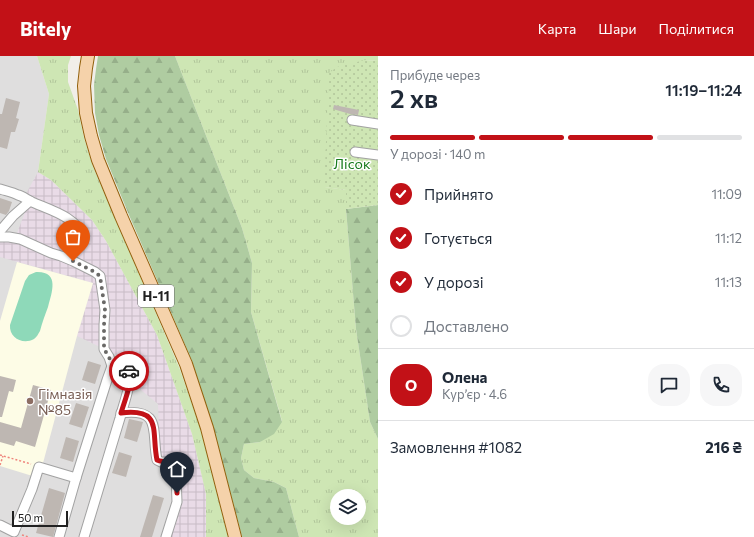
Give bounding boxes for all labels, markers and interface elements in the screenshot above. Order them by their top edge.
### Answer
text: Bitely [20,17,71,40]
text: Карта [538,20,576,37]
text: Шари [598,20,636,37]
text: Поділитися [658,20,734,37]
text: Прибуде через [390,67,480,83]
text: 11:19–11:24 [665,81,742,99]
text: 2 хв [390,82,438,113]
text: У дорозі · 140 m [390,146,485,162]
park label: Лісок [334,155,371,172]
icon: check [390,183,412,205]
text: Прийнято [424,185,494,203]
text: 11:09 [711,186,742,202]
pin [56,220,90,261]
icon: bag [62,226,84,248]
icon: check [390,227,412,249]
text: Готується [424,229,492,247]
text: 11:12 [715,230,742,246]
icon: check [390,271,412,293]
text: У дорозі [424,273,484,291]
text: 11:13 [715,274,742,290]
road number: Н-11 [138,285,174,307]
text: Доставлено [424,317,509,335]
courier [109,351,149,391]
icon: car [118,360,140,382]
button: chat [648,364,690,406]
button: phone [700,364,742,406]
text: Олена [442,368,487,386]
text: О [405,376,417,394]
place label: Гімназія №85 [38,385,92,418]
text: Кур’єр · 4.6 [442,386,507,402]
marker: Гімназія №85 [25,396,35,406]
text: Замовлення #1082 [390,438,522,456]
text: 216 ₴ [705,438,742,456]
pin [160,452,194,493]
icon: home [166,458,188,480]
map controls [330,489,366,525]
button: layers [330,489,366,525]
scale bar [12,509,68,528]
text: 50 m [18,511,43,524]

